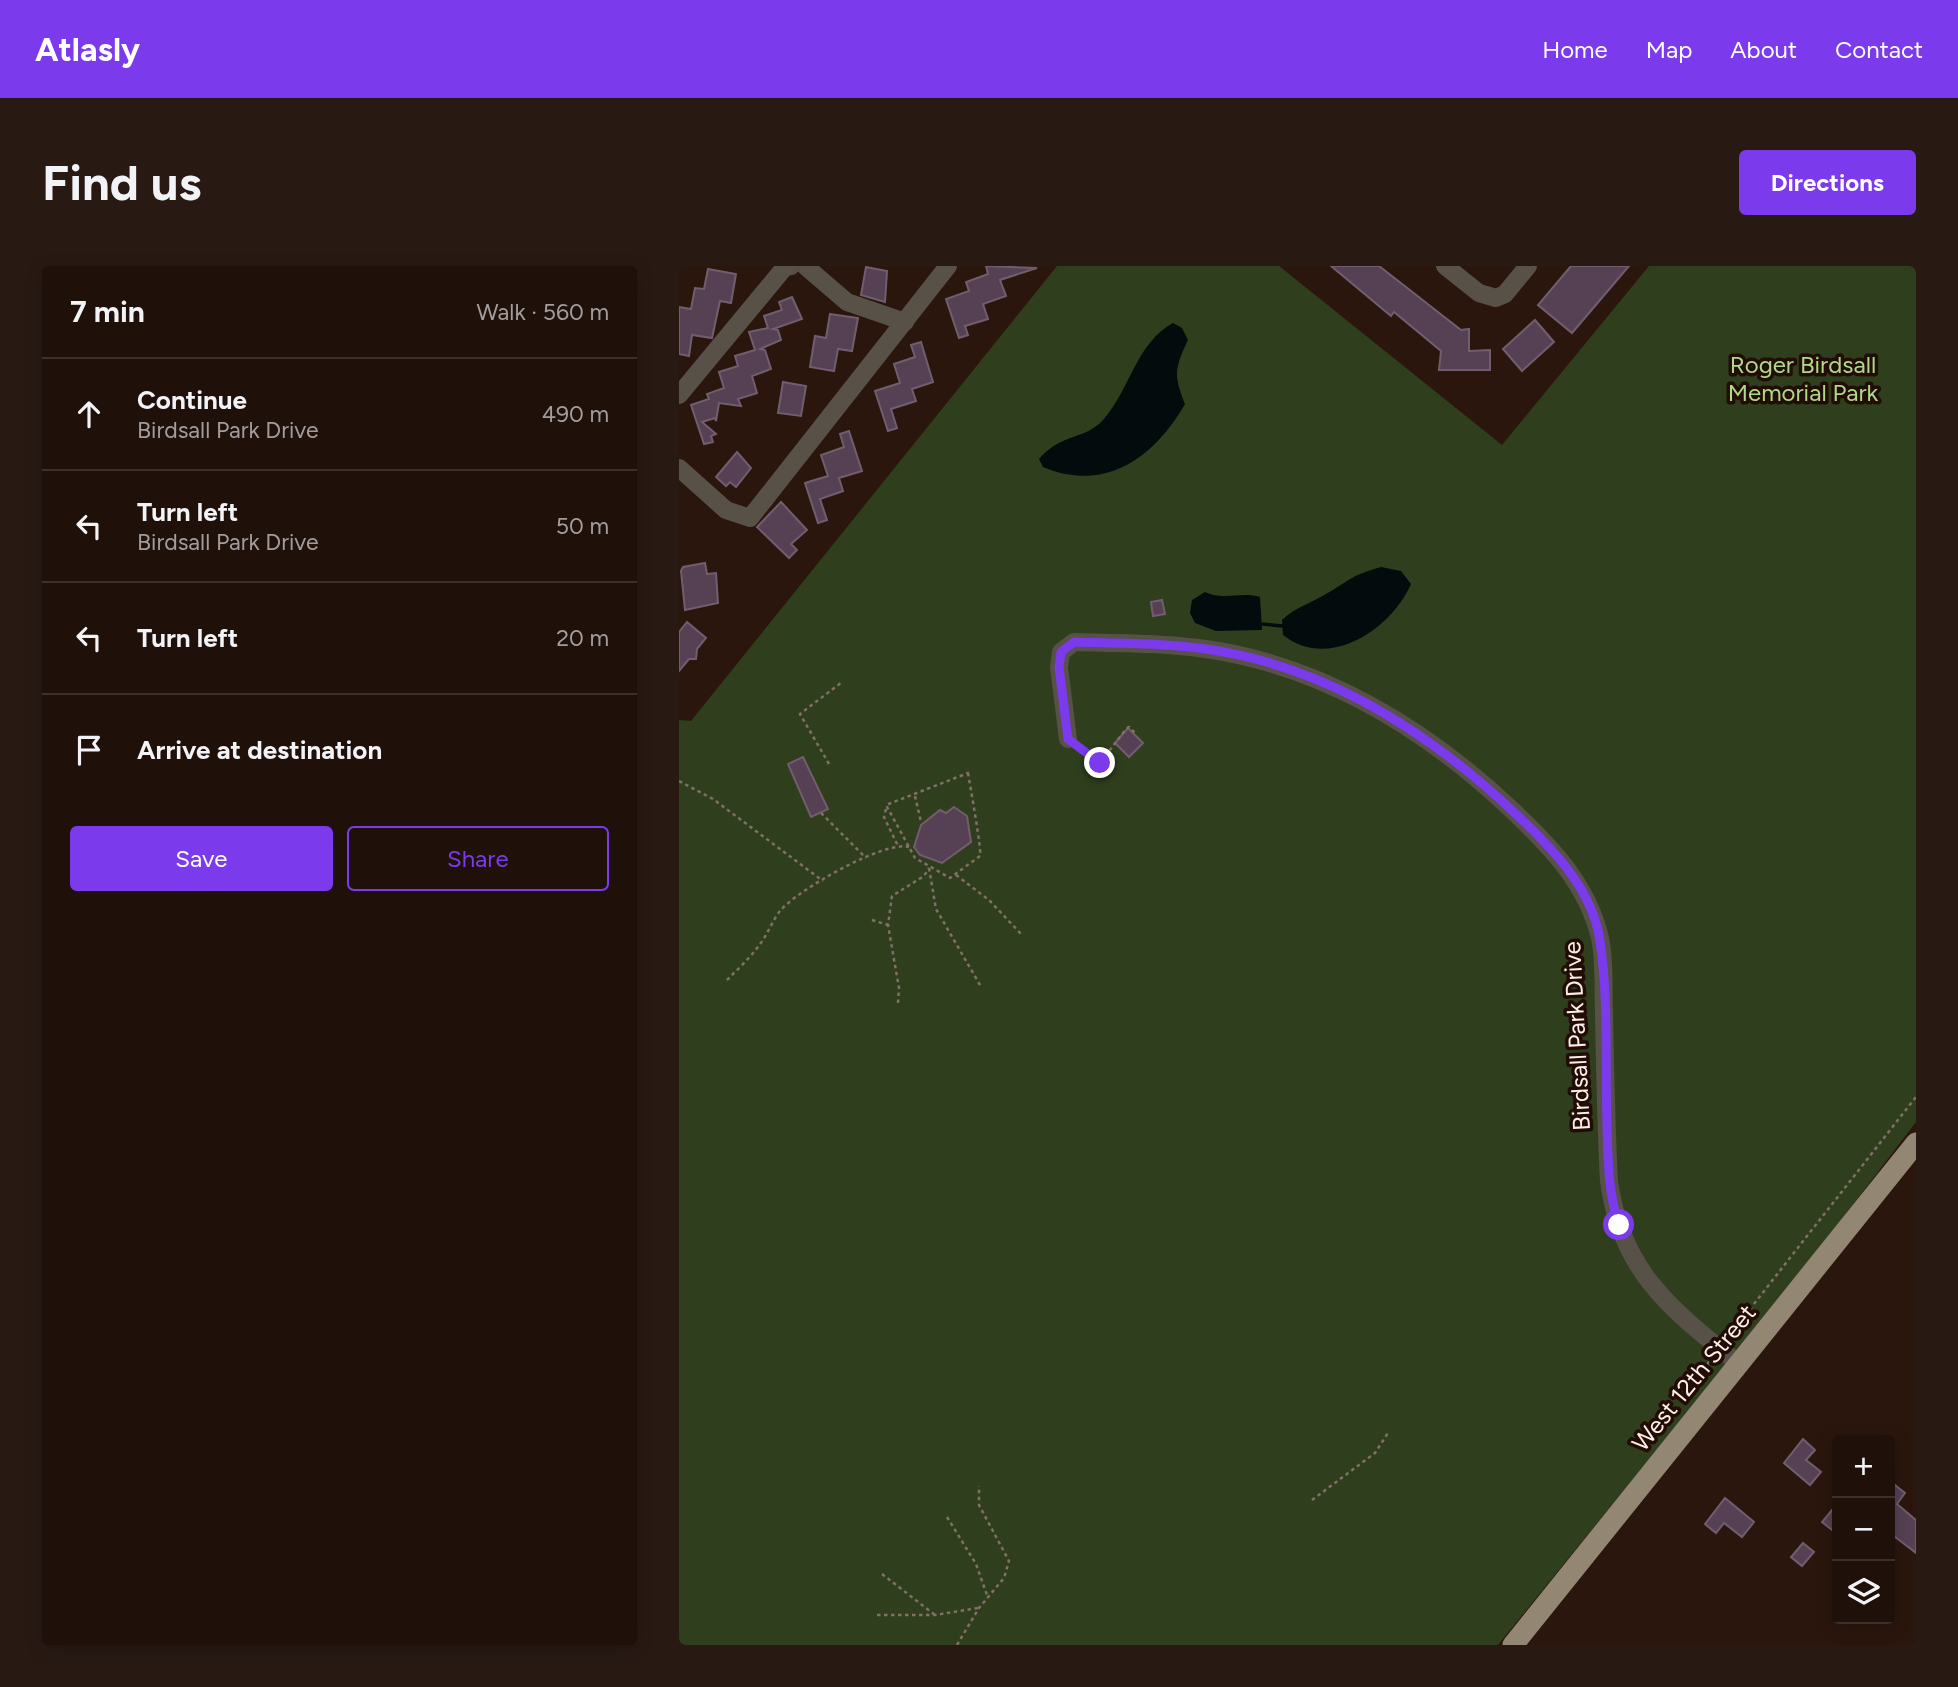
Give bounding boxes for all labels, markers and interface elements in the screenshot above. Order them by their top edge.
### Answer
text: Atlasly [35,30,140,69]
text: Home [1542,35,1608,64]
text: Map [1646,35,1692,64]
text: About [1730,35,1797,64]
text: Contact [1835,35,1923,64]
button: Directions [1739,150,1916,215]
text: Find us [42,153,201,212]
text: 7 min [70,293,145,330]
text: Walk · 560 m [476,298,609,326]
park label: Roger Birdsall Memorial Park [1728,350,1879,407]
text: Continue [137,384,247,416]
icon: ahead [70,395,108,433]
text: 490 m [542,400,609,428]
text: Birdsall Park Drive [137,416,319,444]
text: Turn left [137,496,238,528]
icon: left [70,507,108,545]
text: 50 m [556,512,609,540]
text: Birdsall Park Drive [137,528,319,556]
icon: left [70,619,108,657]
text: Turn left [137,622,238,654]
text: 20 m [556,624,609,652]
icon: arrive [70,731,108,769]
text: Arrive at destination [137,734,382,766]
route end [1084,747,1115,778]
button: Save [70,826,333,891]
button: Share [347,826,609,891]
street label: Birdsall Park Drive [1557,941,1596,1131]
route start [1603,1209,1634,1240]
street label: West 12th Street [1626,1299,1762,1457]
map controls [1832,1435,1895,1624]
button: + [1832,1435,1895,1498]
button: − [1832,1498,1895,1561]
button: layers [1832,1561,1895,1624]

